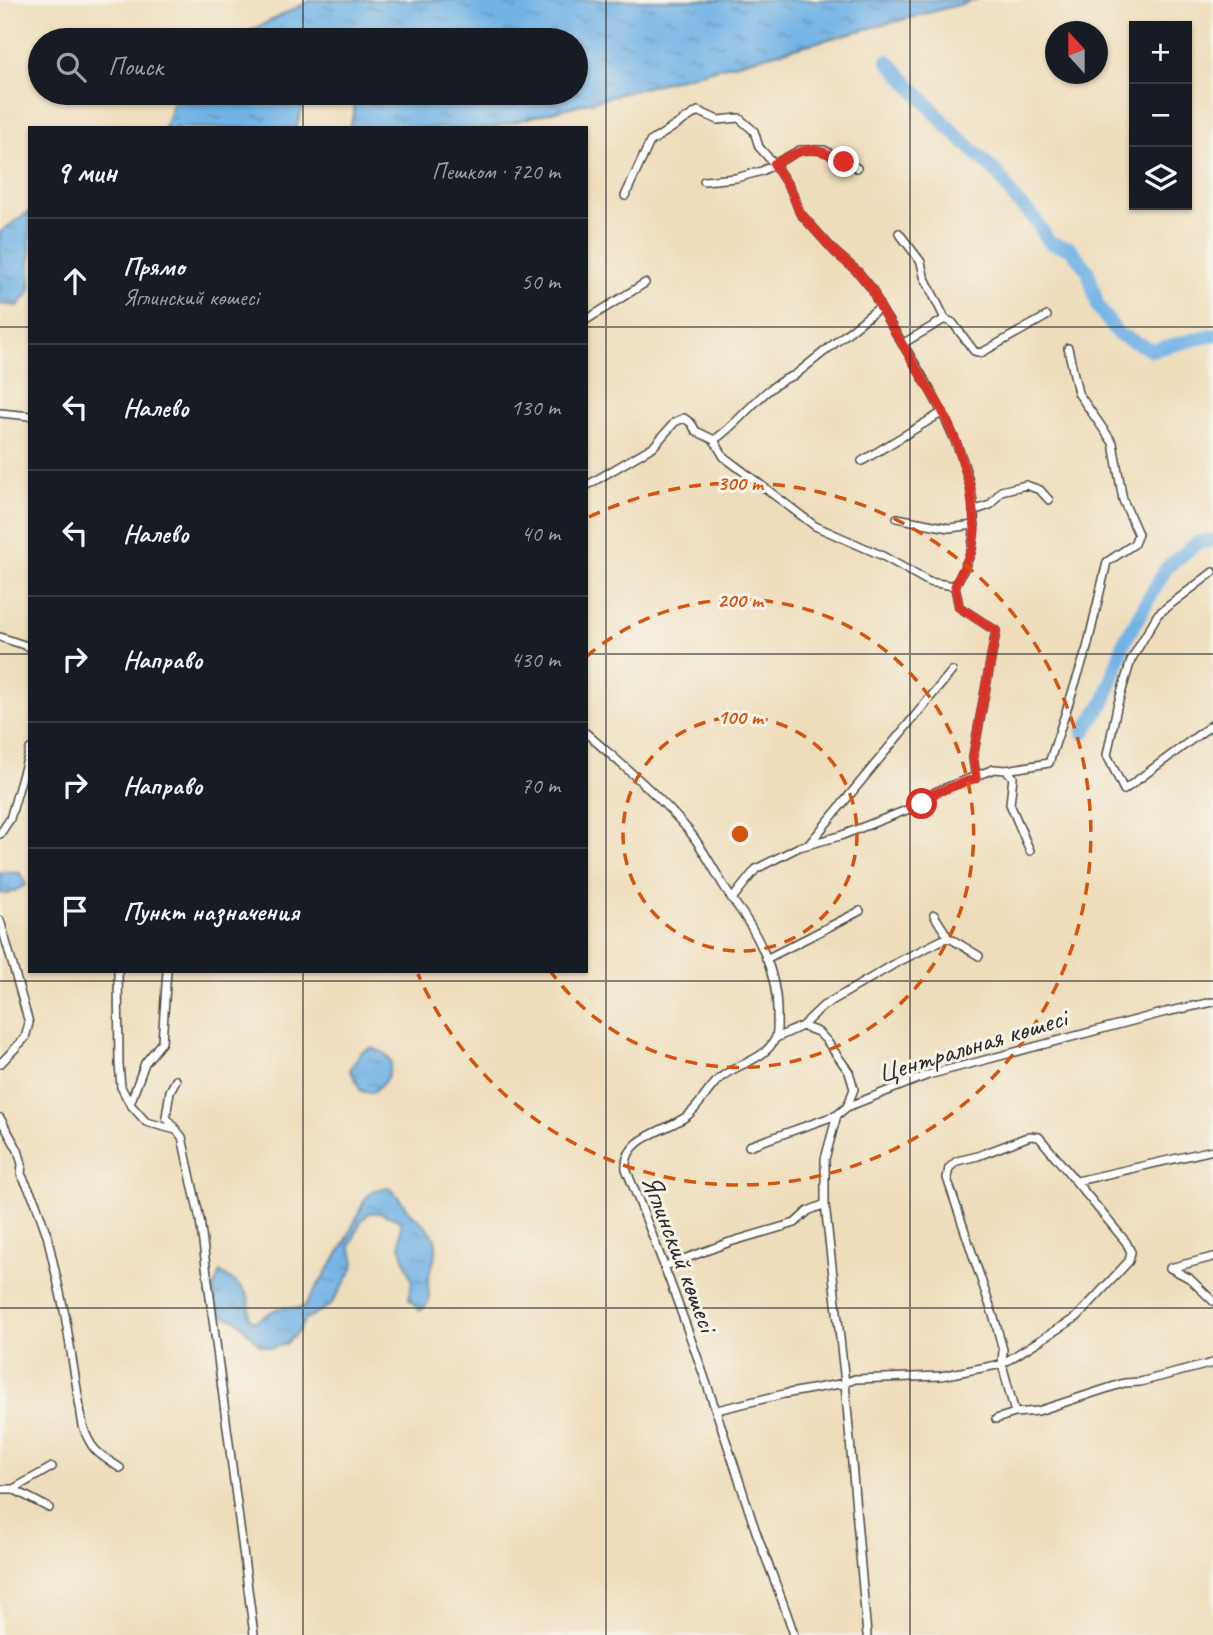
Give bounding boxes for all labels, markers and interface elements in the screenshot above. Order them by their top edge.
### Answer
north arrow [1045,21,1108,84]
map controls [1129,21,1192,210]
button: + [1129,21,1192,84]
search box [28,28,588,105]
icon: search [52,48,90,86]
text: Поиск [108,50,163,83]
button: − [1129,84,1192,147]
route end [828,146,859,177]
button: layers [1129,147,1192,210]
text: 9 мин [56,153,117,191]
text: Пешком · 720 m [432,157,560,186]
text: Прямо [123,250,185,283]
icon: ahead [56,262,94,300]
text: 50 m [521,267,560,296]
text: Яглинский көшесі [123,283,259,312]
icon: left [56,388,94,426]
text: Налево [123,391,189,424]
text: 130 m [511,393,560,422]
text: 300 m [717,470,765,496]
icon: left [56,514,94,552]
text: Налево [123,517,189,550]
text: 40 m [521,519,560,548]
text: 200 m [717,587,765,613]
icon: right [56,640,94,678]
text: Направо [123,643,202,676]
text: 430 m [511,645,560,674]
text: 100 m [717,704,765,730]
icon: right [56,766,94,804]
text: Направо [123,769,202,802]
text: 70 m [521,771,560,800]
route start [906,788,937,819]
centre of rings [728,822,752,846]
icon: arrive [56,892,94,930]
text: Пункт назначения [123,895,299,928]
street label: Центральная көшесі [873,998,1074,1090]
street label: Яглинский көшесі [634,1170,727,1340]

